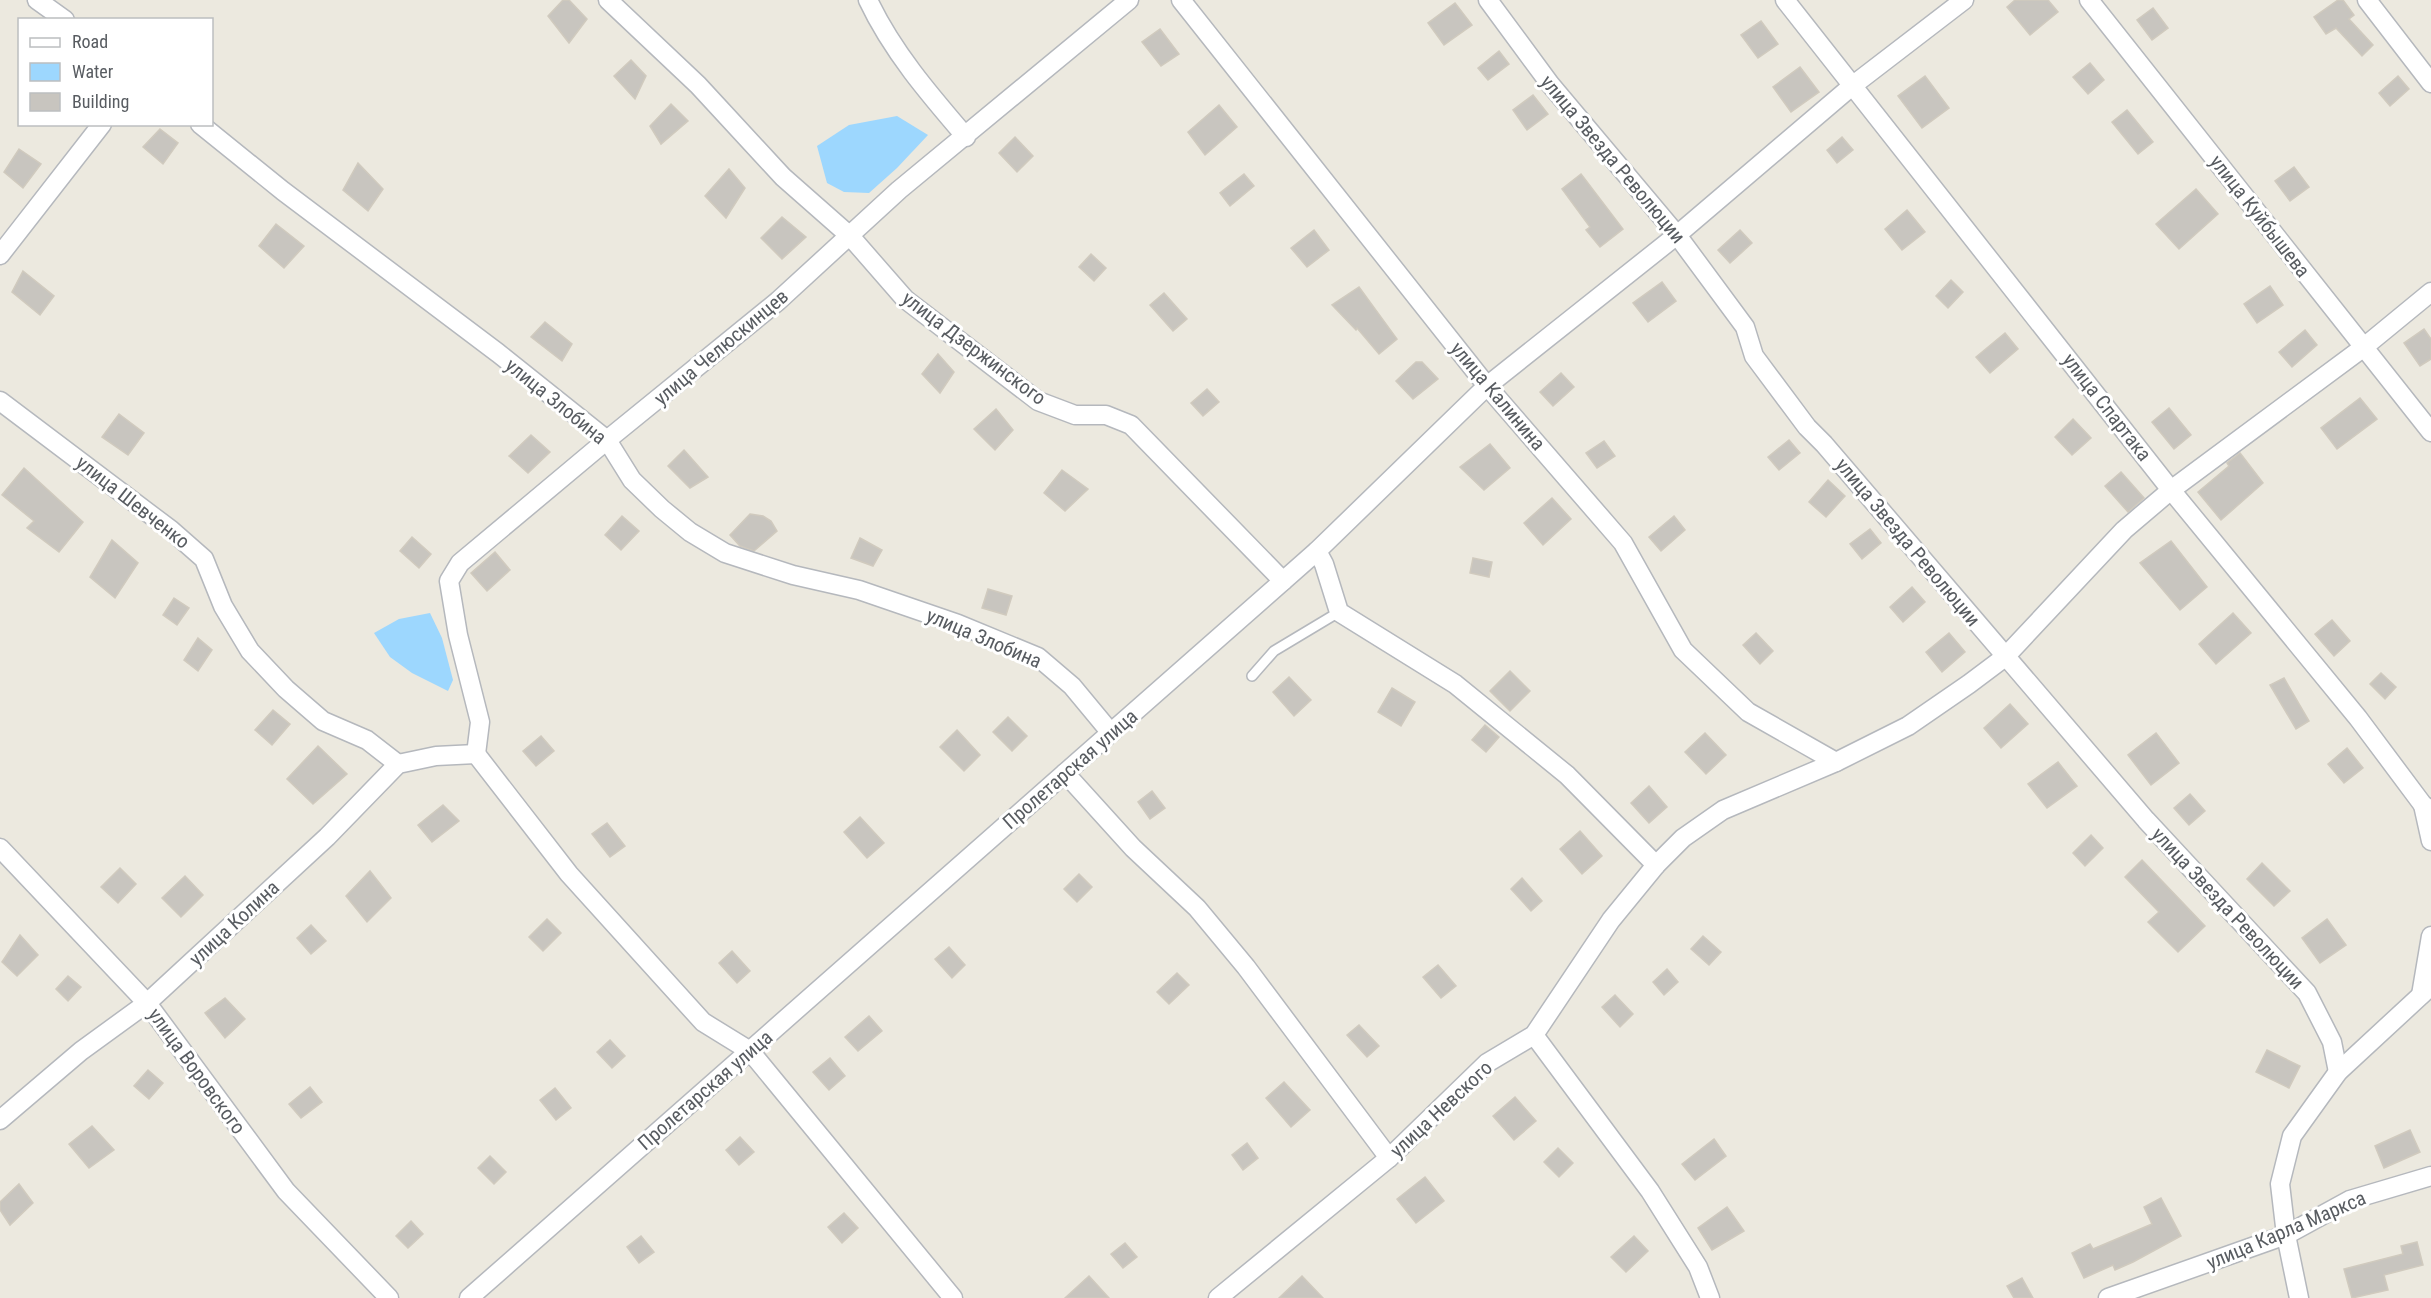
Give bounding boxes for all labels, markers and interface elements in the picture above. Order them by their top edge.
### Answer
legend [18,18,213,126]
text: Road [72,31,108,52]
text: Water [72,61,114,82]
street label: улица Звезда Революции [1536,70,1690,248]
text: Building [72,91,129,112]
street label: улица Куйбышева [2205,150,2315,282]
street label: улица Челюскинцев [649,284,793,410]
street label: улица Дзержинского [897,286,1051,410]
street label: улица Калинина [1446,337,1550,455]
street label: улица Спартака [2057,348,2157,466]
street label: улица Злобина [501,353,611,449]
street label: улица Шевченко [72,450,194,554]
street label: улица Звезда Революции [1831,453,1985,631]
street label: улица Злобина [923,603,1045,673]
street label: Пролетарская улица [998,704,1142,834]
street label: улица Звезда Революции [2147,822,2309,994]
street label: улица Колина [184,875,284,971]
street label: улица Воровского [143,1003,251,1139]
street label: Пролетарская улица [633,1025,777,1155]
street label: улица Невского [1385,1056,1497,1162]
street label: улица Карла Маркса [2203,1186,2369,1274]

